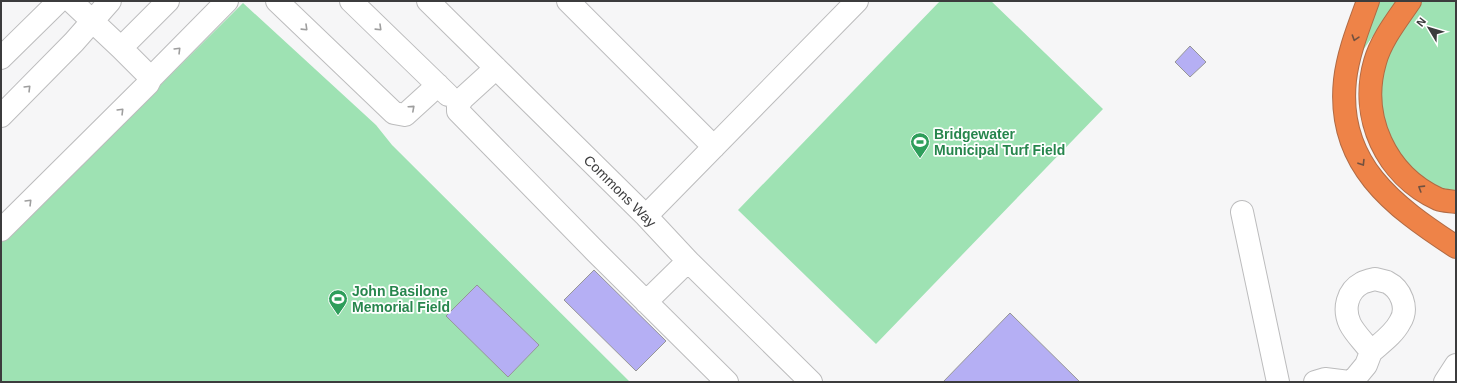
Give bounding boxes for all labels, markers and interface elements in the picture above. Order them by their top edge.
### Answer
north arrow [1409,8,1449,48]
text: N [1414,15,1428,29]
one-way arrow [300,23,308,31]
one-way arrow [374,23,382,31]
one-way arrow [1351,34,1360,41]
one-way arrow [173,47,181,55]
one-way arrow [23,85,31,93]
one-way arrow [408,106,415,113]
one-way arrow [116,108,124,116]
place label: Bridgewater Municipal Turf Field [934,126,1065,158]
sports icon: Bridgewater Municipal Turf Field [909,131,931,159]
street label: Commons Way [581,152,659,230]
one-way arrow [1357,159,1365,166]
one-way arrow [1418,186,1425,193]
one-way arrow [24,199,32,207]
place label: John Basilone Memorial Field [352,283,450,315]
sports icon: John Basilone Memorial Field [327,288,349,316]

